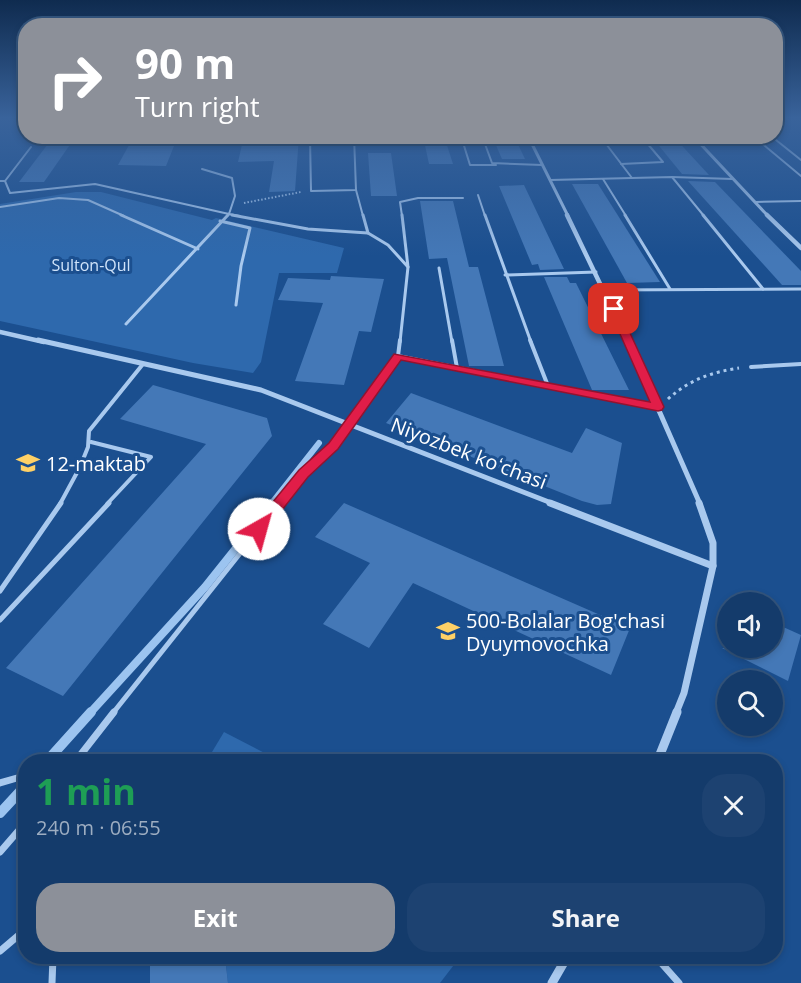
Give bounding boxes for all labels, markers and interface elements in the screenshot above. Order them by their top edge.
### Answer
text: 90 m [135,34,235,91]
icon: right [36,42,114,120]
text: Turn right [135,88,260,125]
park label: Sulton-Qul [51,254,131,276]
pin [588,283,639,334]
icon: arrive [597,292,630,325]
street label: Niyozbek koʻchasi [387,411,551,495]
school or university icon: 12-maktab [15,450,41,476]
place label: 12-maktab [46,450,146,477]
position arrow [227,497,291,561]
map controls [717,592,783,736]
button: sound [717,592,783,658]
place label: 500-Bolalar Bog'chasi Dyuymovochka [466,607,665,657]
school or university icon: 500-Bolalar Bog'chasi Dyuymovochka [435,618,461,644]
button: search [717,670,783,736]
text: 1 min [36,767,136,816]
button: close [702,774,765,837]
text: 240 m · 06:55 [36,814,161,841]
button: Exit [36,883,395,952]
button: Share [407,883,765,952]

